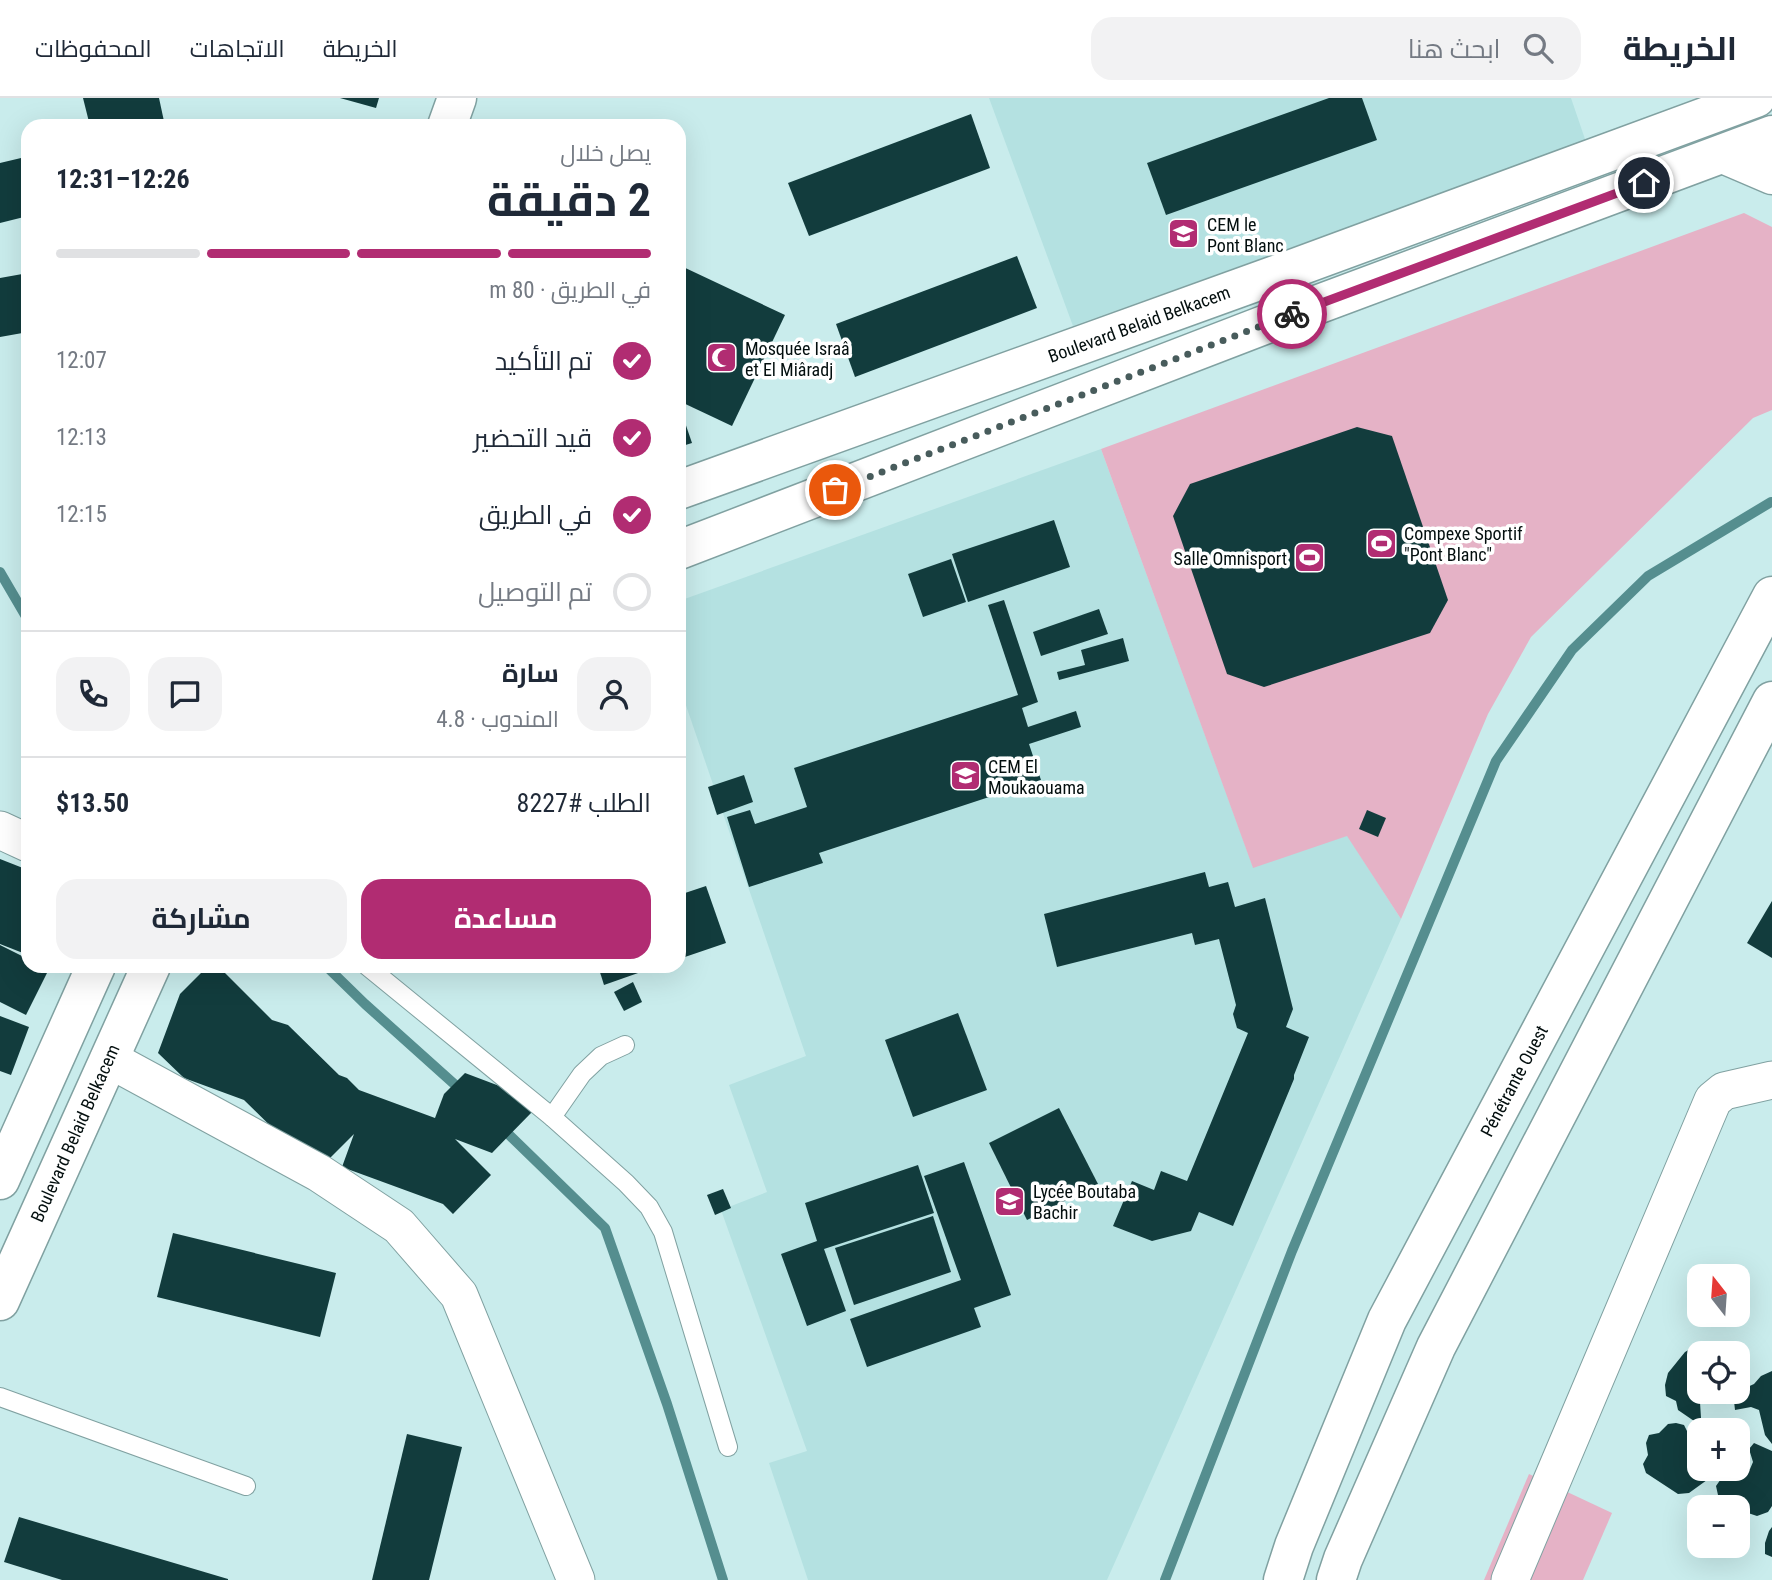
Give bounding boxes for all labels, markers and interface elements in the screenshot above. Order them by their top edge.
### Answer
search box [1091,17,1581,80]
icon: search [1519,29,1557,67]
text: الخريطة [1623,29,1737,68]
text: ابحث هنا [1408,34,1501,64]
text: المحفوظات [35,35,152,63]
text: الاتجاهات [190,35,285,63]
text: الخريطة [323,35,398,63]
text: يصل خلال [560,140,651,167]
pin [1614,153,1674,213]
text: 12:26–12:31 [56,164,190,194]
icon: home [1625,164,1663,202]
text: 2 دقيقة [487,173,651,227]
place label: CEM le Pont Blanc [1207,214,1284,256]
school or university icon: CEM le Pont Blanc [1167,217,1201,251]
text: في الطريق · 80 m [489,277,651,304]
courier [1257,279,1327,349]
street label: Boulevard Belaid Belkacem [1045,281,1233,367]
icon: bike [1273,295,1311,333]
place label: Mosquée Israâ et El Miâradj [745,338,850,380]
mosque icon: Mosquée Israâ et El Miâradj [705,341,739,375]
icon: check [613,342,651,380]
text: تم التأكيد [495,346,592,376]
text: 12:07 [56,347,107,374]
icon: check [613,419,651,457]
text: قيد التحضير [474,423,592,453]
text: 12:13 [56,424,107,451]
pin [805,460,865,520]
icon: bag [816,471,854,509]
icon: check [613,496,651,534]
text: في الطريق [479,500,592,530]
text: 12:15 [56,501,107,528]
place label: Compexe Sportif "Pont Blanc" [1404,523,1523,565]
sports icon: Compexe Sportif "Pont Blanc" [1364,526,1398,560]
sports icon: Salle Omnisport [1293,541,1327,575]
place label: Salle Omnisport [1174,548,1287,569]
text: تم التوصيل [478,577,592,607]
button: phone [56,657,130,731]
button: chat [148,657,222,731]
button: person [577,657,651,731]
text: سارة [502,658,559,688]
text: المندوب · 4.8 [436,706,559,733]
place label: CEM El Moukaouama [988,756,1085,798]
school or university icon: CEM El Moukaouama [948,759,982,793]
text: $13.50 [56,788,129,818]
text: الطلب #8227 [517,788,651,818]
button: مشاركة [56,879,347,959]
button: مساعدة [361,879,651,959]
street label: Pénétrante Ouest [1476,1022,1552,1140]
street label: Boulevard Belaid Belkacem [26,1041,124,1225]
place label: Lycée Boutaba Bachir [1033,1181,1136,1223]
school or university icon: Lycée Boutaba Bachir [993,1184,1027,1218]
north arrow [1687,1264,1750,1326]
map controls [1687,1264,1750,1558]
button: locate [1687,1341,1750,1404]
button: + [1687,1418,1750,1481]
button: − [1687,1495,1750,1558]

